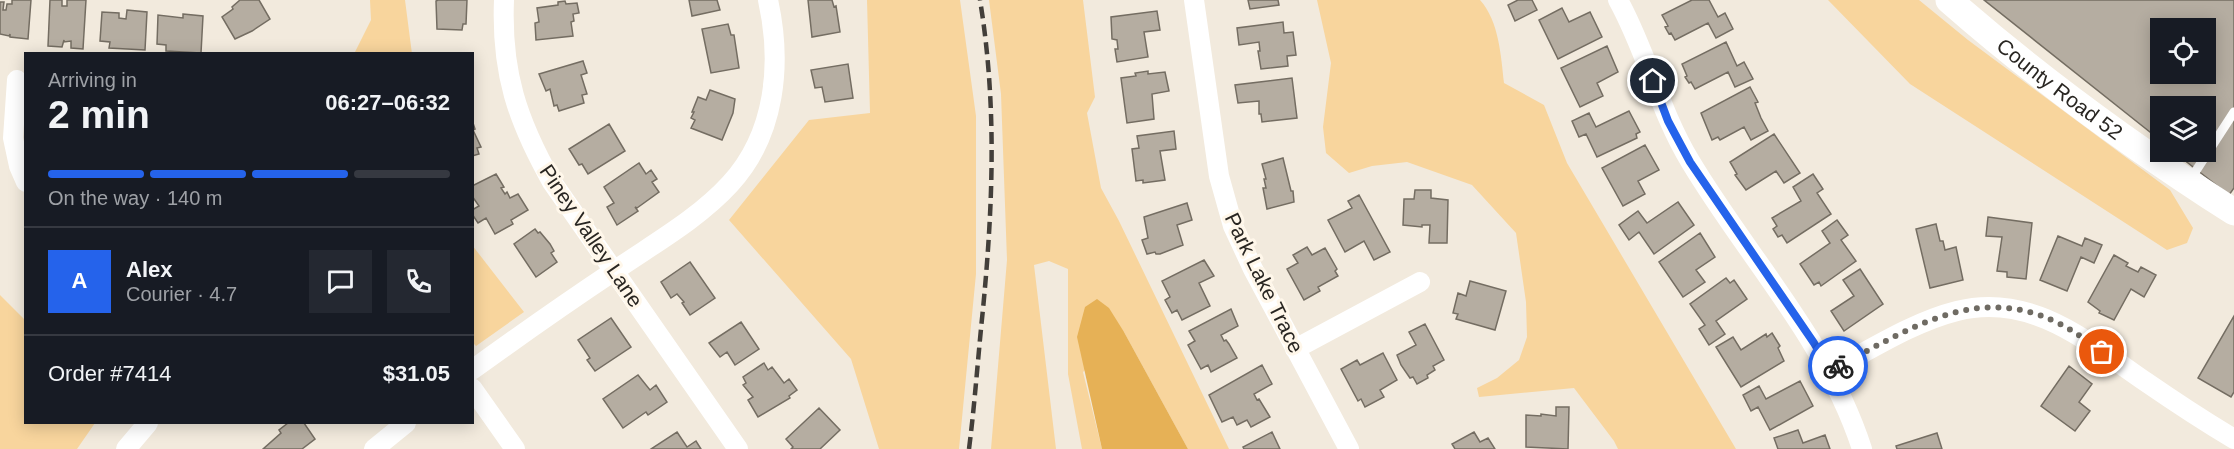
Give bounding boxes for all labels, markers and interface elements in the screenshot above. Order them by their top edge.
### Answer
map controls [2150,18,2216,162]
button: locate [2150,18,2216,84]
street label: County Road 52 [1992,33,2127,144]
pin [1627,55,1678,106]
icon: home [1636,64,1669,97]
text: Arriving in [48,69,137,91]
text: 06:27–06:32 [325,90,450,115]
text: 2 min [48,93,150,136]
button: layers [2150,96,2216,162]
street label: Piney Valley Lane [535,160,648,311]
text: On the way · 140 m [48,187,223,209]
street label: Park Lake Trace [1221,209,1308,357]
button: chat [309,250,372,313]
button: phone [387,250,450,313]
text: Alex [126,257,172,282]
text: A [72,268,87,293]
text: Courier · 4.7 [126,283,237,305]
pin [2076,326,2127,377]
icon: bag [2085,335,2118,368]
courier [1808,336,1868,396]
icon: bike [1822,350,1855,383]
text: Order #7414 [48,361,172,386]
text: $31.05 [383,361,450,386]

